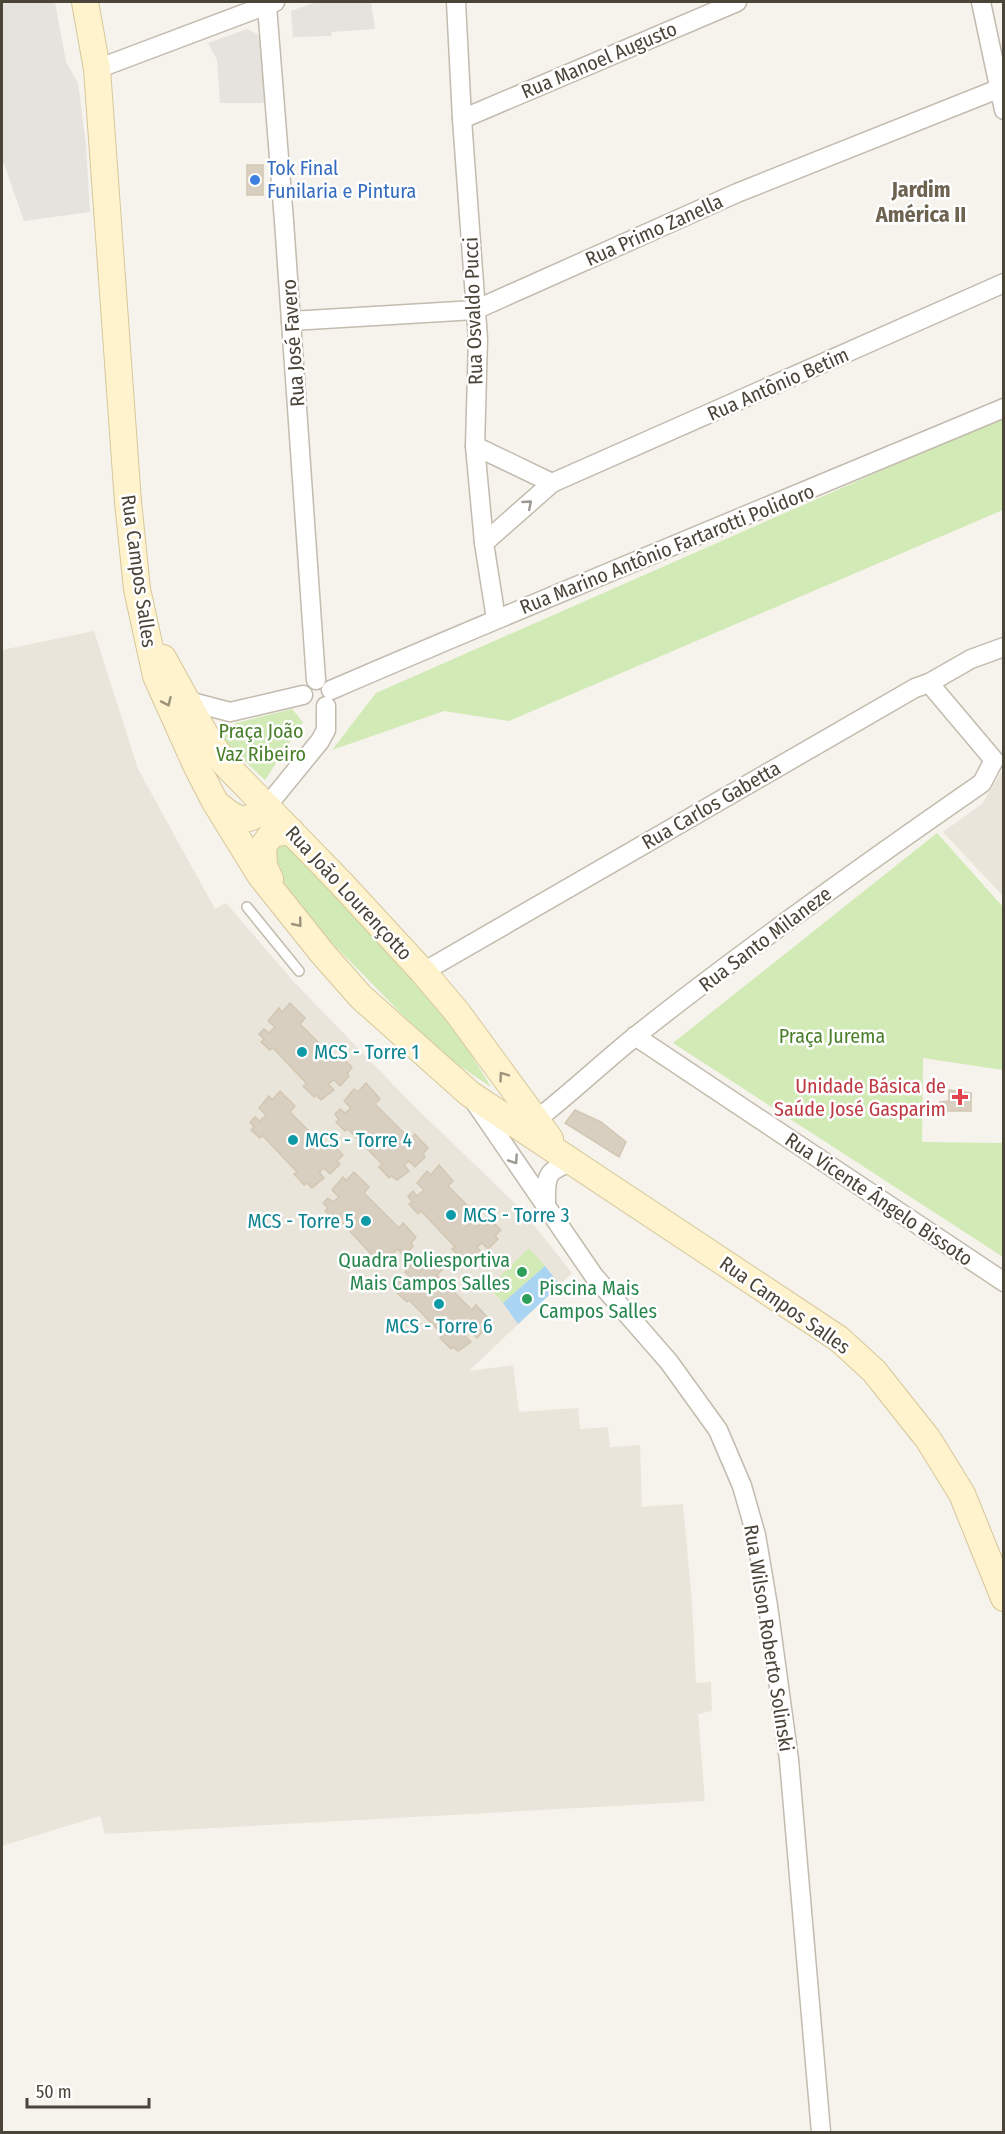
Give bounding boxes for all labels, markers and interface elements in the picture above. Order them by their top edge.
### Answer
street label: Rua Manoel Augusto [518,16,680,104]
place label: Tok Final Funilaria e Pintura [267,156,416,203]
marker: Tok Final Funilaria e Pintura [248,173,262,187]
district label: Jardim América II [875,176,966,228]
street label: Rua Primo Zanella [581,189,727,271]
street label: Rua Osvaldo Pucci [458,237,488,385]
street label: Rua José Favero [277,278,309,408]
street label: Rua Antônio Betim [704,342,852,426]
street label: Rua Marino Antônio Fartarotti Polidoro [516,479,818,619]
street label: Rua Campos Salles [116,493,162,649]
one-way arrow [521,501,532,512]
one-way arrow [159,695,171,706]
park label: Praça João Vaz Ribeiro [216,719,306,766]
street label: Rua Carlos Gabetta [637,756,785,854]
street label: Rua João Lourençotto [281,821,417,965]
street label: Rua Santo Milaneze [694,881,836,997]
one-way arrow [290,916,301,927]
park label: Praça Jurema [779,1024,885,1048]
place label: MCS - Torre 1 [314,1040,419,1064]
marker: MCS - Torre 1 [295,1045,309,1059]
one-way arrow [499,1071,510,1082]
place label: Unidade Básica de Saúde José Gasparim [774,1074,946,1121]
marker: Unidade Básica de Saúde José Gasparim [951,1088,969,1106]
street label: Rua Vicente Ângelo Bissoto [781,1127,977,1271]
place label: MCS - Torre 4 [305,1128,412,1152]
marker: MCS - Torre 4 [286,1133,300,1147]
one-way arrow [507,1154,518,1165]
place label: MCS - Torre 3 [463,1203,569,1227]
marker: MCS - Torre 3 [444,1208,458,1222]
place label: MCS - Torre 5 [247,1209,354,1233]
marker: MCS - Torre 5 [359,1214,373,1228]
place label: Quadra Poliesportiva Mais Campos Salles [338,1248,510,1295]
street label: Rua Campos Salles [715,1251,855,1359]
marker: Quadra Poliesportiva Mais Campos Salles [515,1265,529,1279]
place label: Piscina Mais Campos Salles [539,1276,657,1323]
marker: Piscina Mais Campos Salles [520,1292,534,1306]
marker: MCS - Torre 6 [432,1297,446,1311]
place label: MCS - Torre 6 [385,1314,493,1338]
street label: Rua Wilson Roberto Solinski [739,1523,799,1753]
scale bar [27,2071,148,2109]
text: 50 m [36,2081,72,2103]

